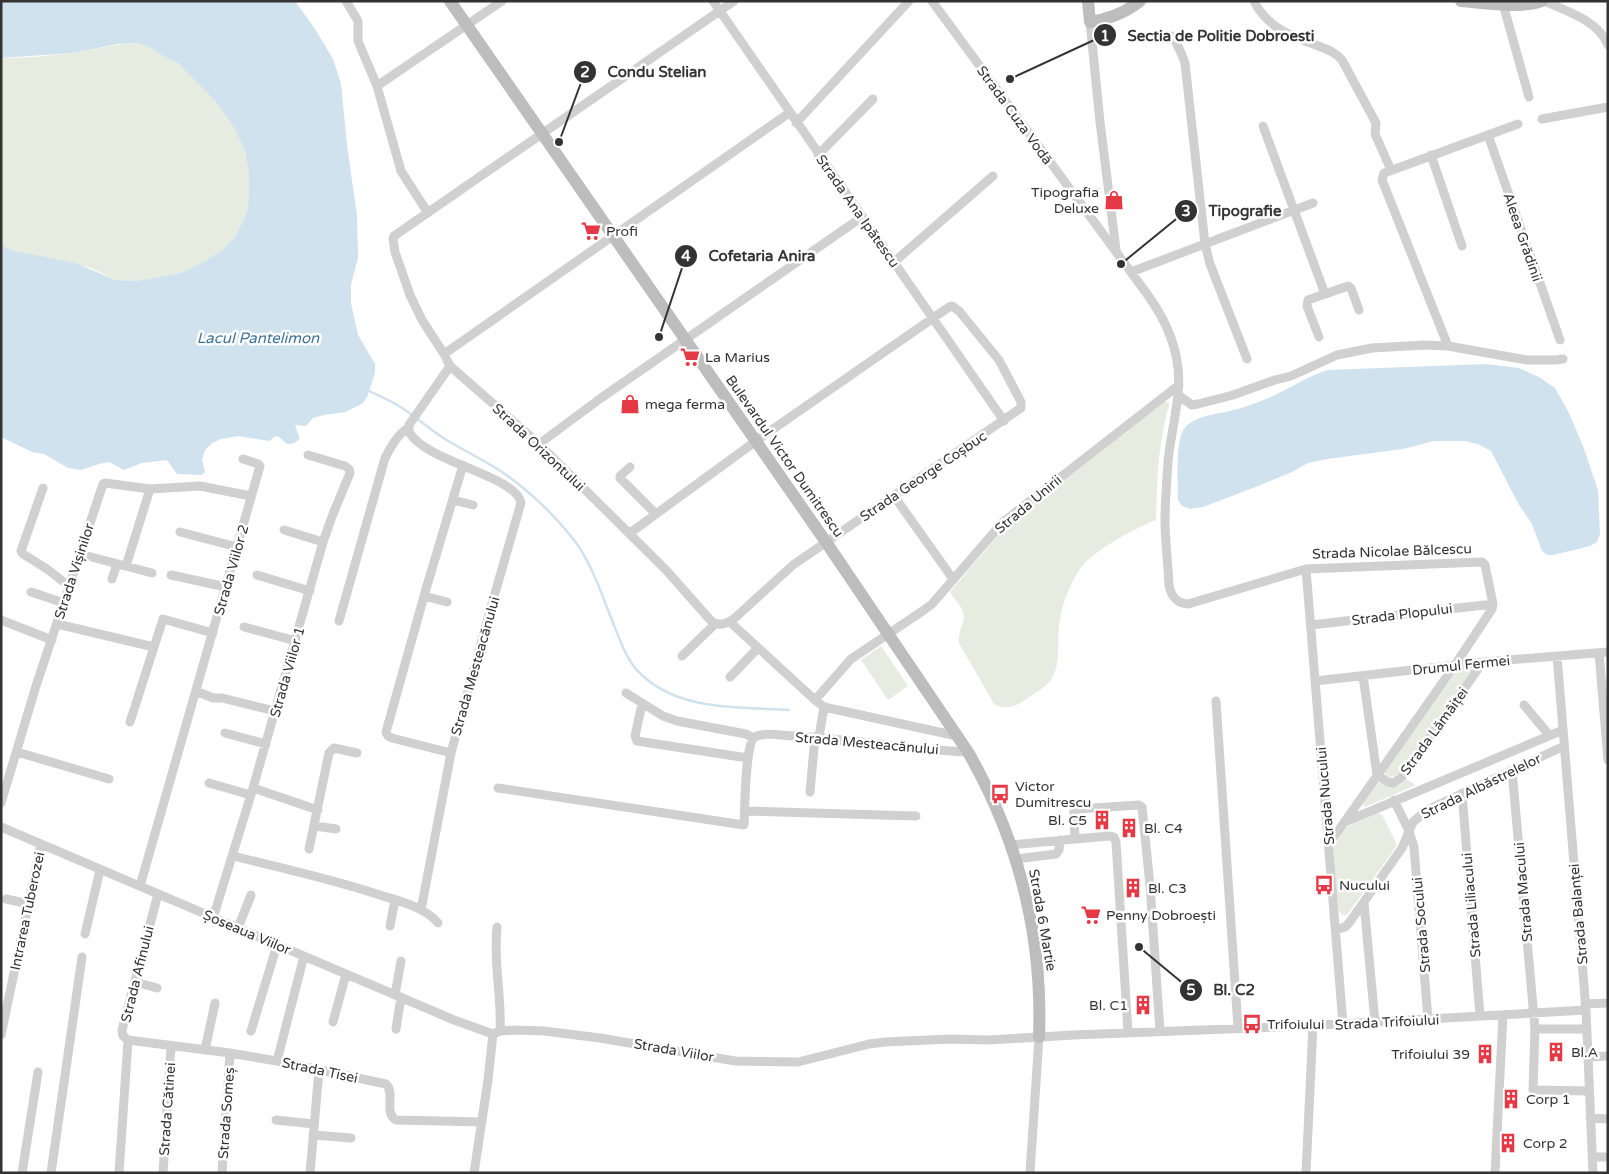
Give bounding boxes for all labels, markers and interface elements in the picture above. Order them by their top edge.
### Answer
callout: Sectia de Politie Dobroesti [1092,20,1324,50]
text: 1 [1100,27,1110,45]
text: Sectia de Politie Dobroesti [1128,27,1315,45]
callout: Condu Stelian [573,57,717,87]
text: 2 [580,63,590,81]
text: Condu Stelian [607,63,707,81]
street label: Strada Cuza Vodă [973,63,1056,168]
street label: Strada Ana Ipătescu [812,152,903,271]
place label: Tipografia Deluxe [1031,184,1099,217]
shop icon: Tipografia Deluxe [1103,189,1125,211]
street label: Aleea Grădinii [1499,190,1546,284]
callout: Tipografie [1173,196,1291,226]
text: 3 [1181,202,1191,220]
text: Tipografie [1208,202,1282,221]
supermarket icon: Profi [580,220,602,242]
place label: Profi [606,223,638,240]
callout: Cofetaria Anira [673,241,825,271]
text: 4 [681,247,691,265]
text: Cofetaria Anira [708,247,816,265]
water label: Lacul Pantelimon [197,329,320,347]
supermarket icon: La Marius [679,346,701,368]
place label: La Marius [705,349,770,366]
street label: Bulevardul Victor Dumitrescu [722,372,847,541]
shop icon: mega ferma [619,393,641,415]
place label: mega ferma [645,396,725,413]
street label: Strada Orizontului [489,400,589,495]
street label: Strada George Coșbuc [857,428,990,525]
street label: Strada Unirii [991,472,1065,537]
street label: Strada Vișinilor [51,520,98,621]
street label: Strada Viilor 2 [210,523,253,617]
street label: Strada Nicolae Bălcescu [1312,540,1472,563]
street label: Strada Mesteacănului [447,595,504,738]
street label: Strada Plopului [1351,600,1453,629]
street label: Strada Viilor 1 [266,625,309,719]
street label: Drumul Fermei [1411,652,1511,679]
street label: Strada Lămâiței [1397,684,1472,778]
street label: Strada Mesteacănului [794,729,939,758]
street label: Strada Nucului [1313,746,1338,846]
street label: Strada Albăstrelelor [1418,750,1545,823]
place label: Victor Dumitrescu [1015,778,1091,811]
bus stop icon: Victor Dumitrescu [989,783,1011,805]
building icon: Bl. C5 [1091,809,1113,831]
place label: Bl. C5 [1048,812,1087,829]
building icon: Bl. C4 [1118,817,1140,839]
place label: Bl. C4 [1144,820,1183,837]
street label: Strada Macului [1511,841,1536,943]
street label: Intrarea Tuberozei [7,850,48,972]
street label: Strada Liliacului [1458,852,1485,958]
street label: Strada Balanței [1566,863,1591,965]
street label: Strada 6 Martie [1025,868,1060,972]
bus stop icon: Nucului [1313,874,1335,896]
street label: Strada Socului [1409,876,1434,973]
building icon: Bl. C3 [1122,877,1144,899]
place label: Nucului [1339,877,1390,894]
place label: Bl. C3 [1148,880,1187,897]
supermarket icon: Penny Dobroești [1080,904,1102,926]
street label: Șoseaua Viilor [200,906,294,959]
place label: Penny Dobroești [1106,907,1216,924]
street label: Strada Afinului [117,924,158,1024]
callout: Bl. C2 [1179,975,1265,1005]
text: 5 [1186,981,1196,999]
text: Bl. C2 [1213,981,1255,999]
building icon: Bl. C1 [1132,994,1154,1016]
place label: Bl. C1 [1089,997,1128,1014]
street label: Strada Trifoiului [1334,1011,1440,1034]
bus stop icon: Trifoiului [1241,1013,1263,1035]
place label: Trifoiului [1267,1016,1325,1033]
street label: Strada Viilor [632,1035,716,1066]
building icon: Bl.A [1545,1041,1567,1063]
building icon: Trifoiului 39 [1474,1043,1496,1065]
place label: Bl.A [1571,1044,1598,1061]
place label: Trifoiului 39 [1391,1046,1470,1063]
street label: Strada Tisei [280,1054,359,1087]
street label: Strada Cătinei [156,1062,179,1156]
street label: Strada Someș [215,1066,238,1159]
building icon: Corp 1 [1500,1088,1522,1110]
place label: Corp 1 [1526,1091,1571,1108]
building icon: Corp 2 [1497,1132,1519,1154]
place label: Corp 2 [1523,1135,1568,1152]

